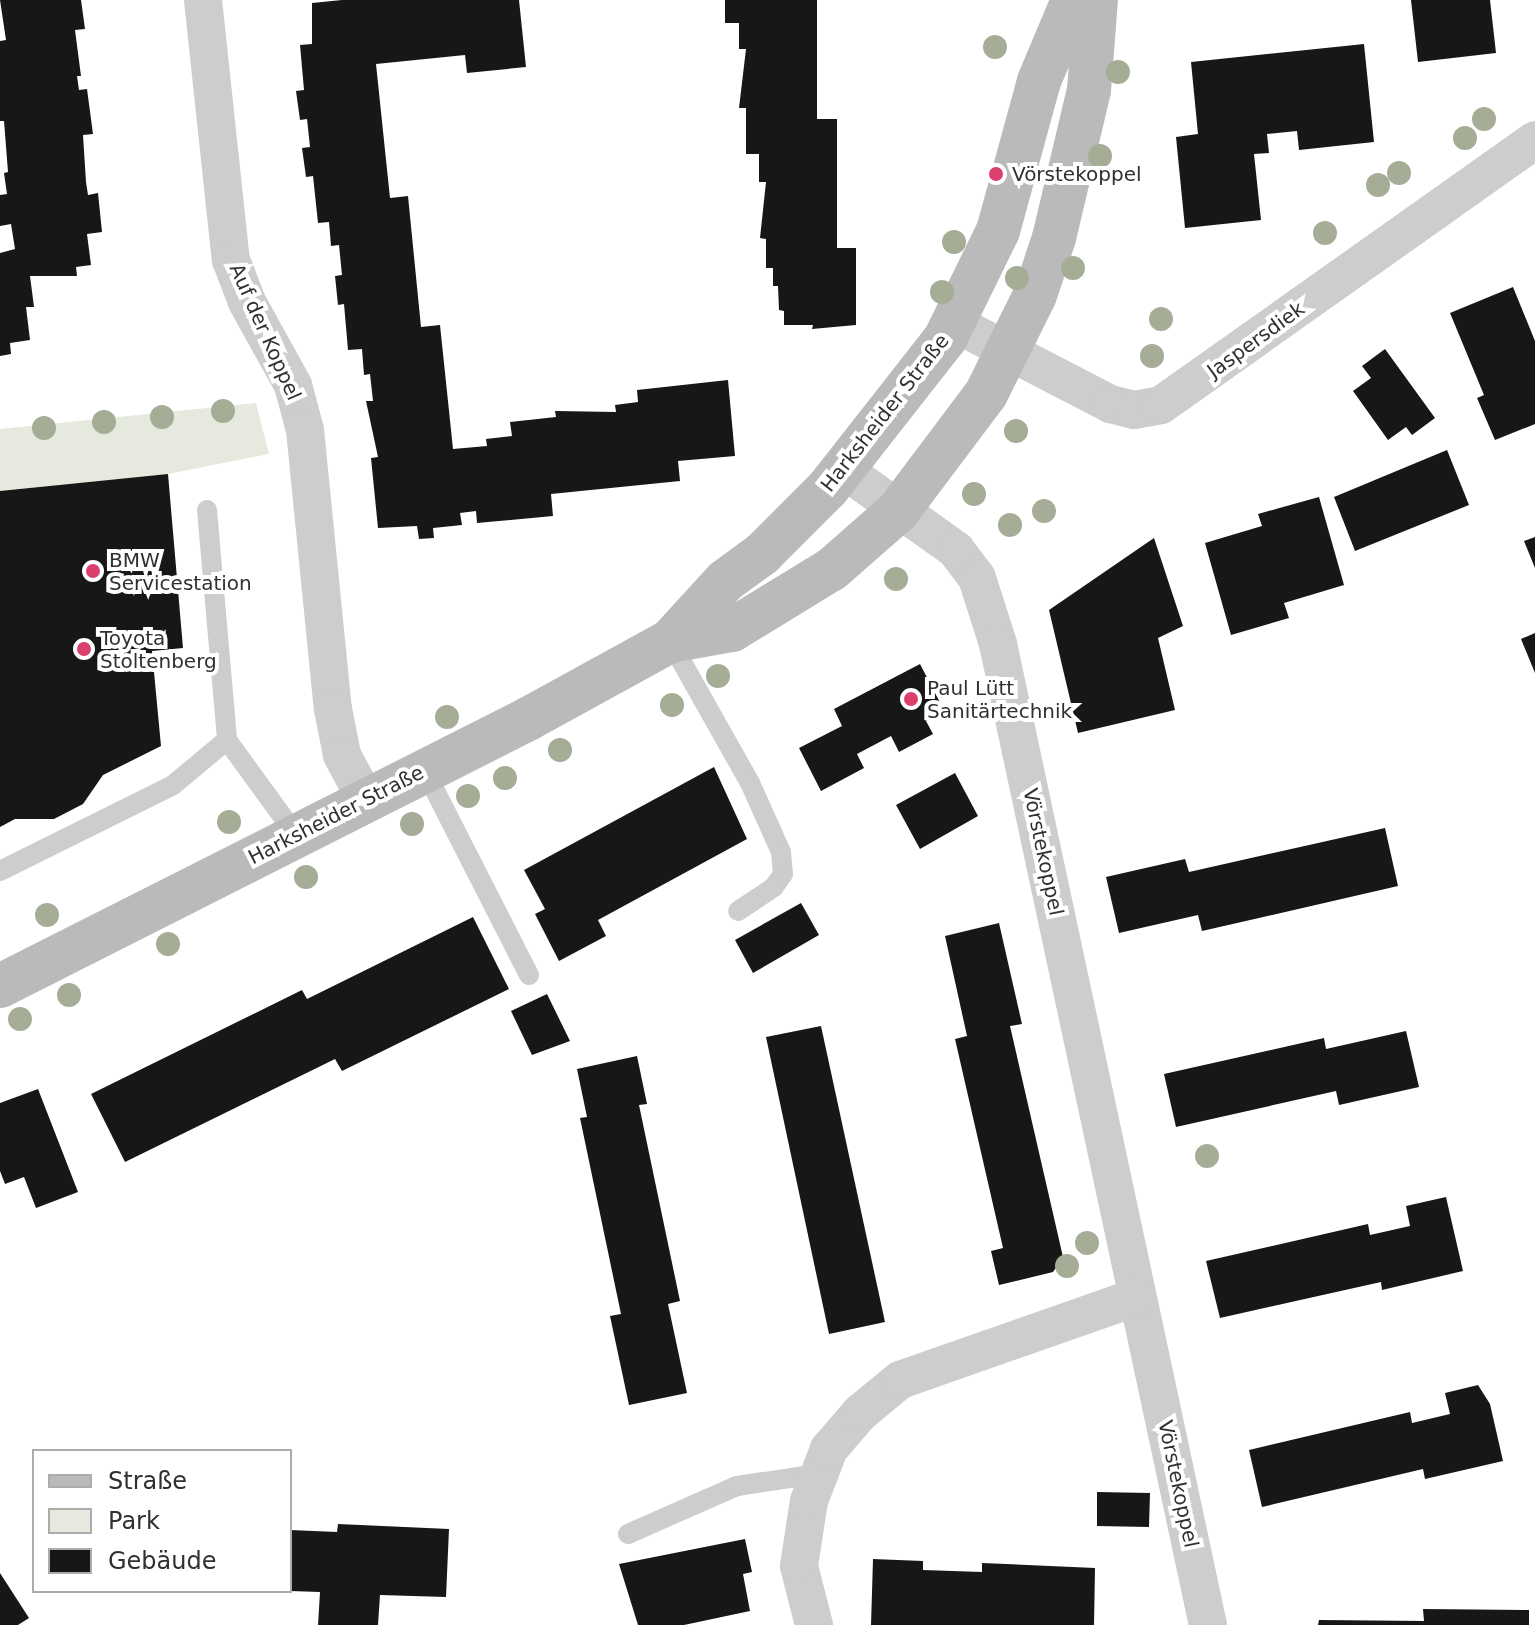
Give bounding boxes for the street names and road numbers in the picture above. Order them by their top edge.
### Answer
street label: Auf der Koppel [224,260,306,404]
street label: Jaspersdiek [1203,297,1309,383]
street label: Harksheider Straße [816,329,954,497]
street label: Harksheider Straße [244,760,428,870]
street label: Vörstekoppel [1018,786,1068,918]
street label: Vörstekoppel [1153,1418,1203,1550]

